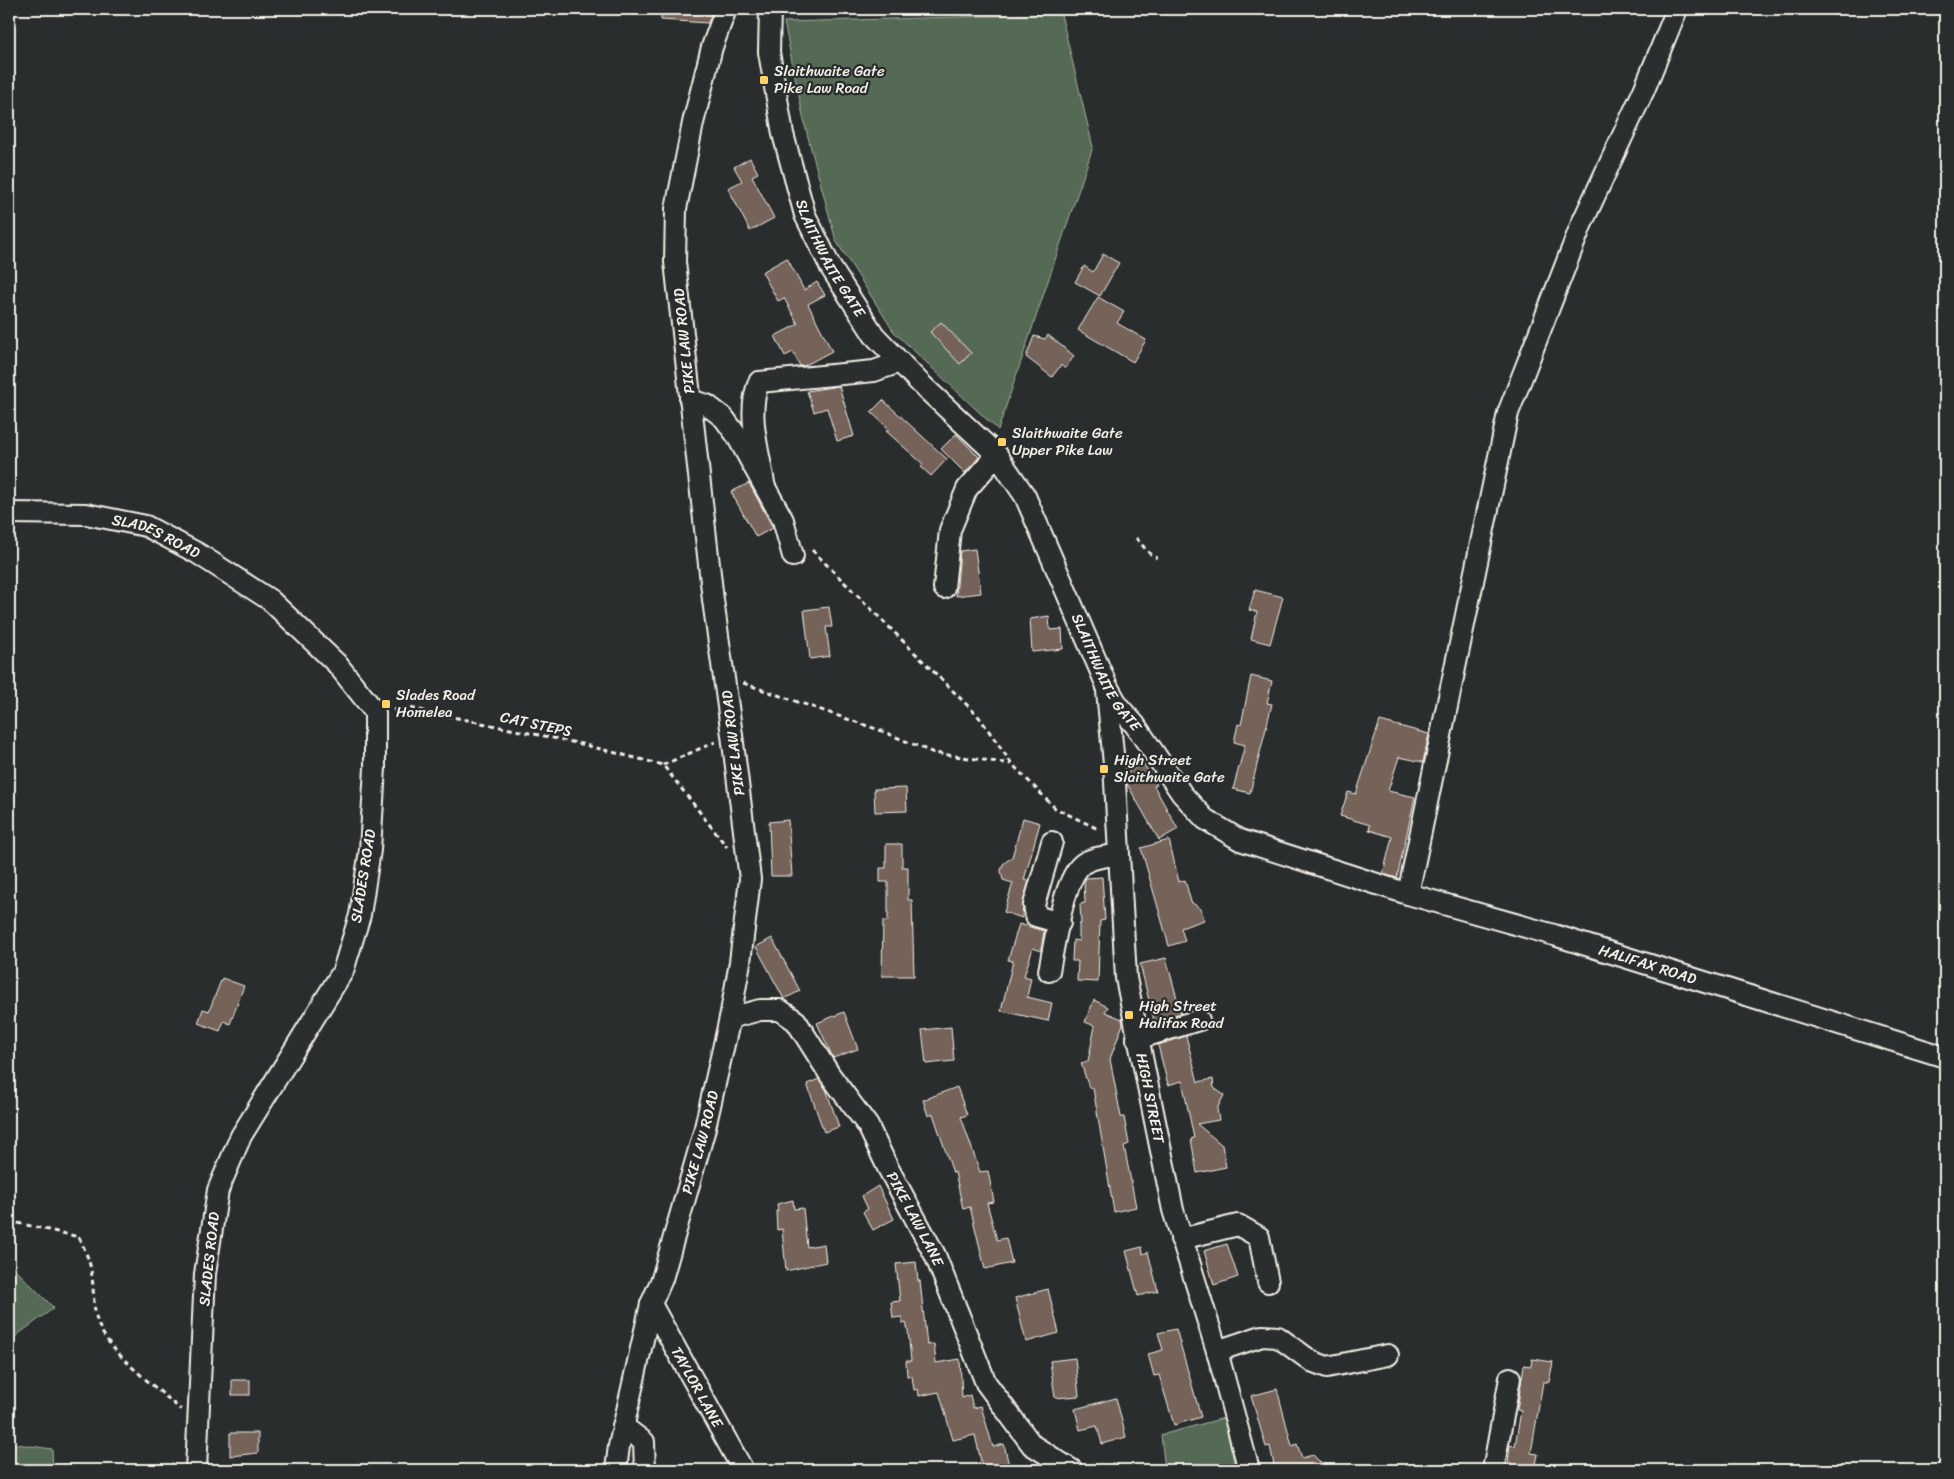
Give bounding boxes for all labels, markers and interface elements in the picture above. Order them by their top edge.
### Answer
place label: Slaithwaite Gate Pike Law Road [774,58,885,101]
marker: Slaithwaite Gate Pike Law Road [758,74,770,86]
street label: SLAITHWAITE GATE [788,196,873,324]
street label: PIKE LAW ROAD [666,287,702,395]
place label: Slaithwaite Gate Upper Pike Law [1012,420,1123,463]
marker: Slaithwaite Gate Upper Pike Law [996,436,1008,448]
street label: SLADES ROAD [110,506,205,566]
street label: SLAITHWAITE GATE [1064,609,1150,738]
place label: Slades Road Homelea [396,682,476,725]
street label: PIKE LAW ROAD [714,689,752,797]
marker: Slades Road Homelea [380,698,392,710]
street label: CAT STEPS [498,704,574,744]
place label: High Street Slaithwaite Gate [1114,747,1225,790]
marker: High Street Slaithwaite Gate [1098,763,1110,775]
street label: SLADES ROAD [343,827,383,925]
street label: HALIFAX ROAD [1595,937,1700,992]
place label: High Street Halifax Road [1139,993,1224,1036]
marker: High Street Halifax Road [1123,1009,1135,1021]
street label: HIGH STREET [1128,1050,1172,1147]
street label: PIKE LAW ROAD [674,1088,726,1197]
street label: PIKE LAW LANE [879,1167,952,1271]
street label: SLADES ROAD [191,1211,227,1307]
street label: TAYLOR LANE [664,1341,731,1434]

